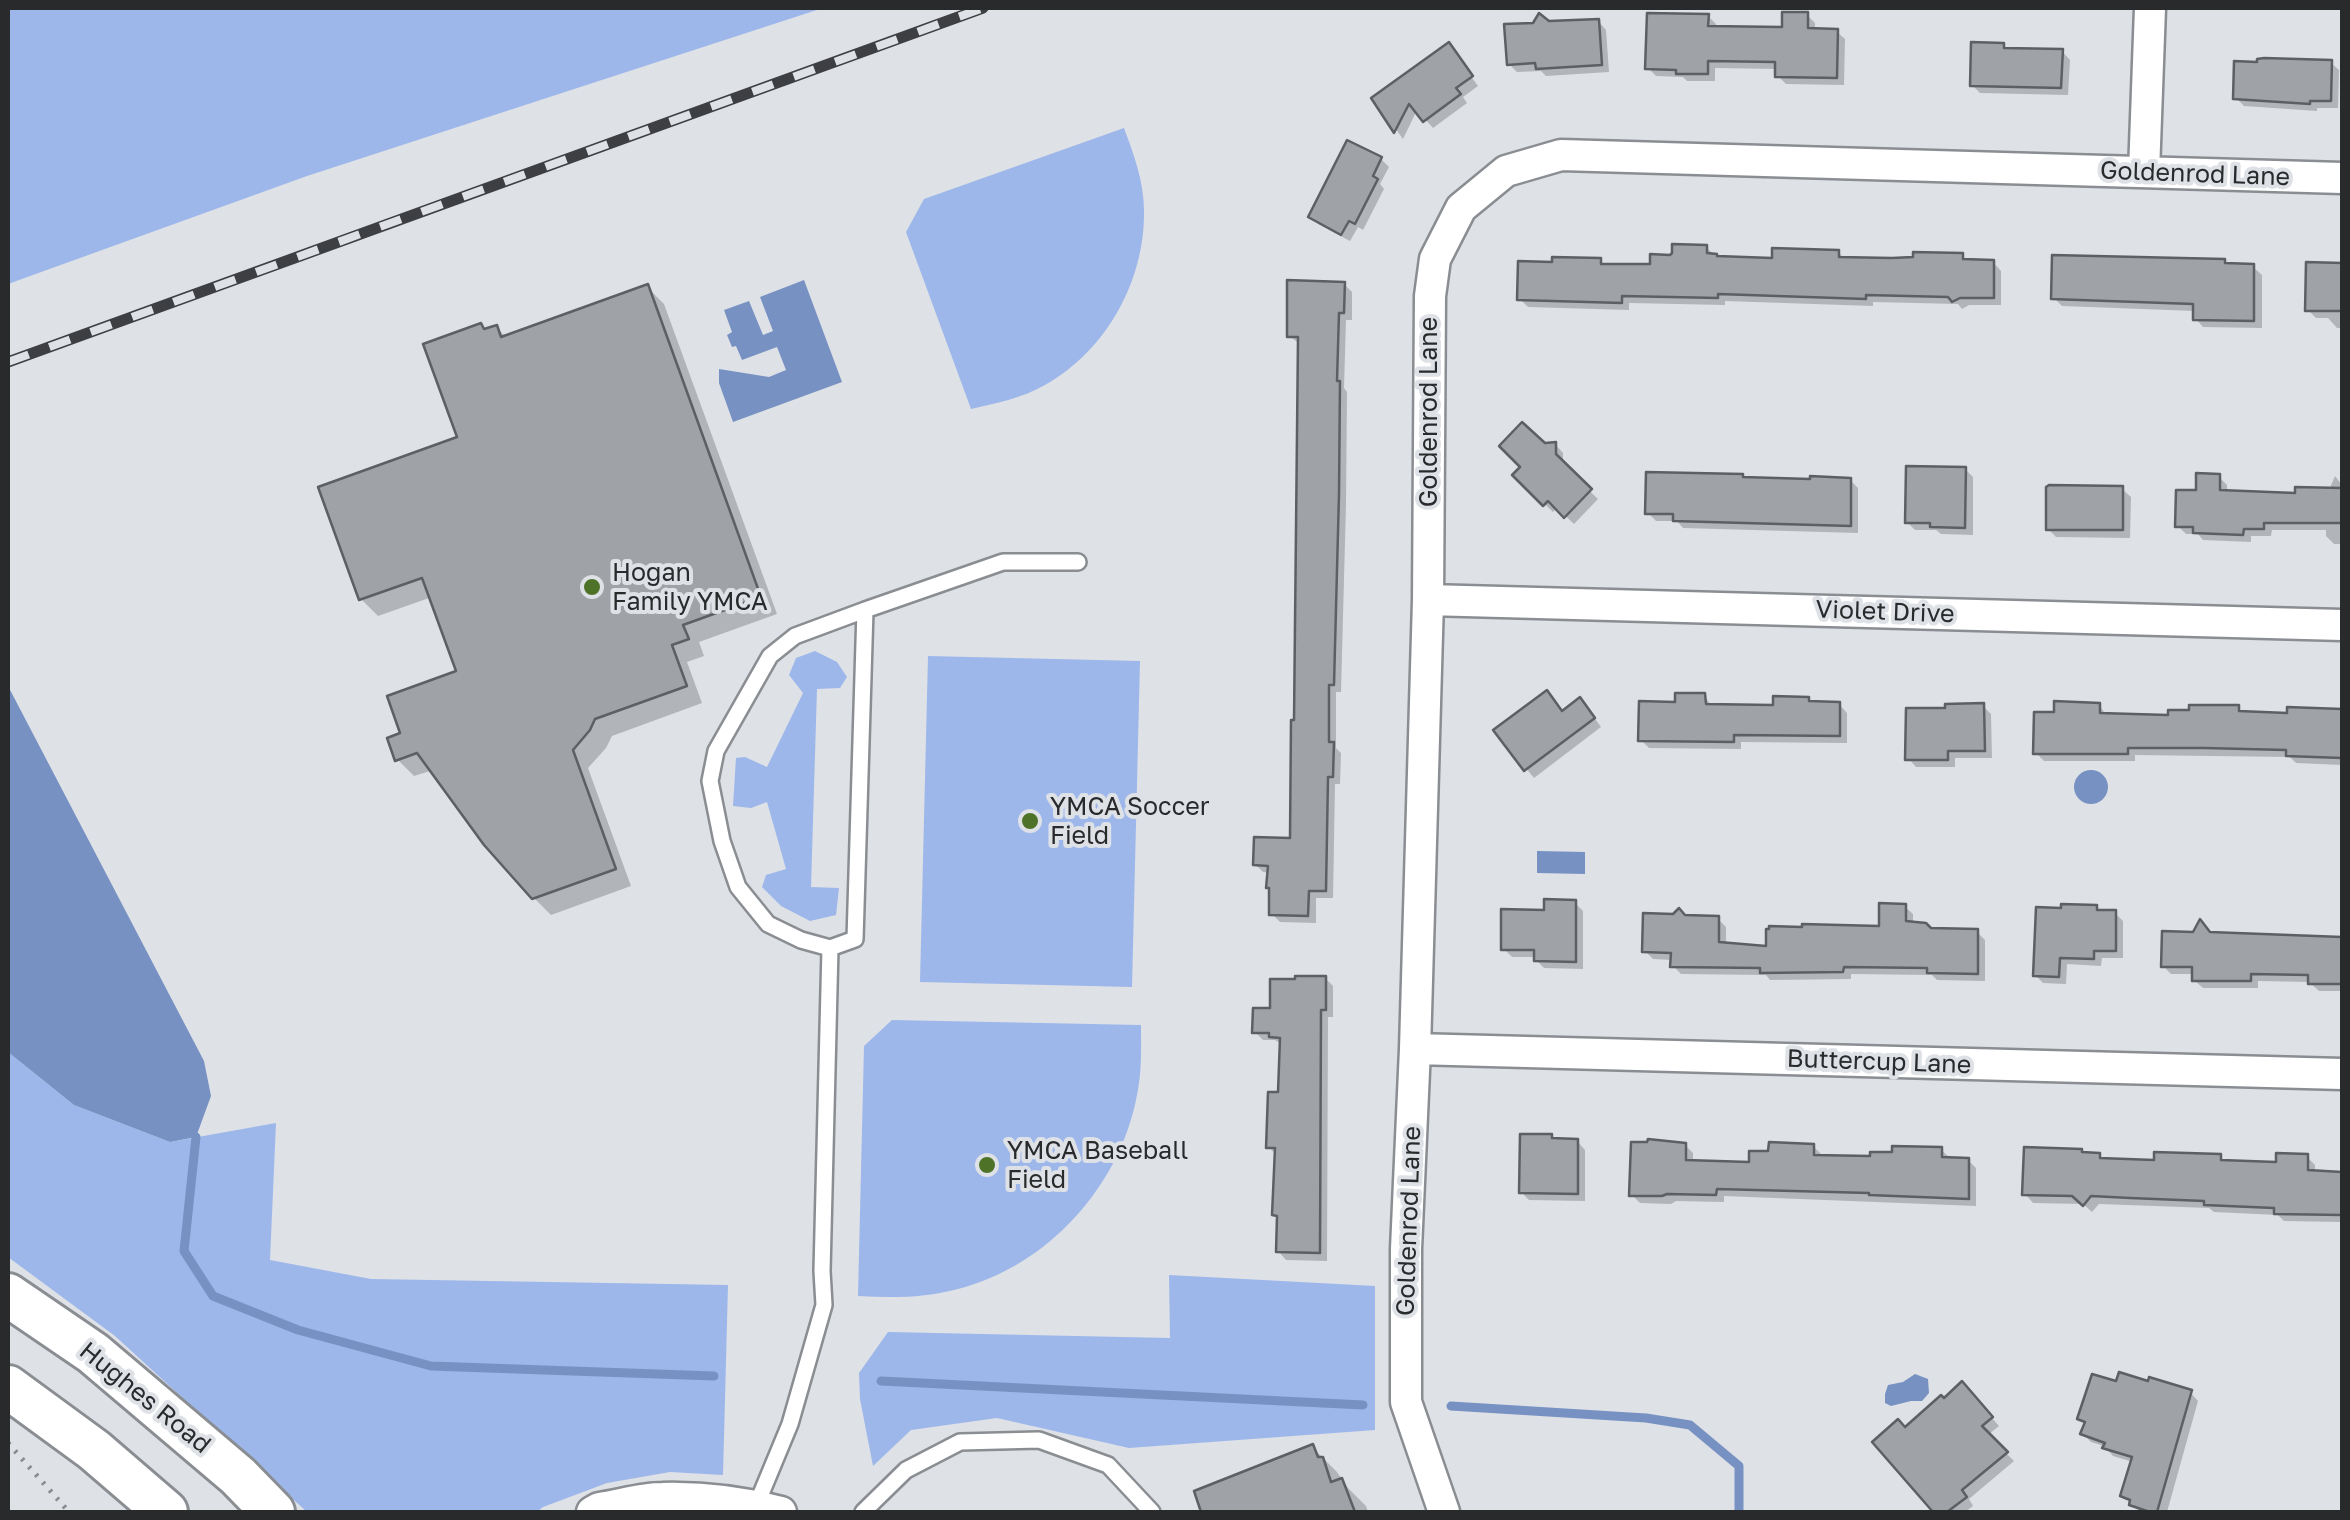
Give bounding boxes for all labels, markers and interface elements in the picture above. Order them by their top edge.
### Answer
street label: Goldenrod Lane [2099,156,2291,192]
street label: Goldenrod Lane [1414,317,1444,507]
place label: Hogan Family YMCA [612,558,768,617]
marker: Hogan Family YMCA [581,576,603,598]
street label: Violet Drive [1815,595,1955,629]
place label: YMCA Soccer Field [1050,792,1209,851]
marker: YMCA Soccer Field [1019,810,1041,832]
street label: Buttercup Lane [1786,1044,1972,1080]
street label: Goldenrod Lane [1391,1125,1427,1317]
place label: YMCA Baseball Field [1007,1136,1188,1195]
marker: YMCA Baseball Field [976,1154,998,1176]
street label: Hughes Road [73,1336,217,1460]

